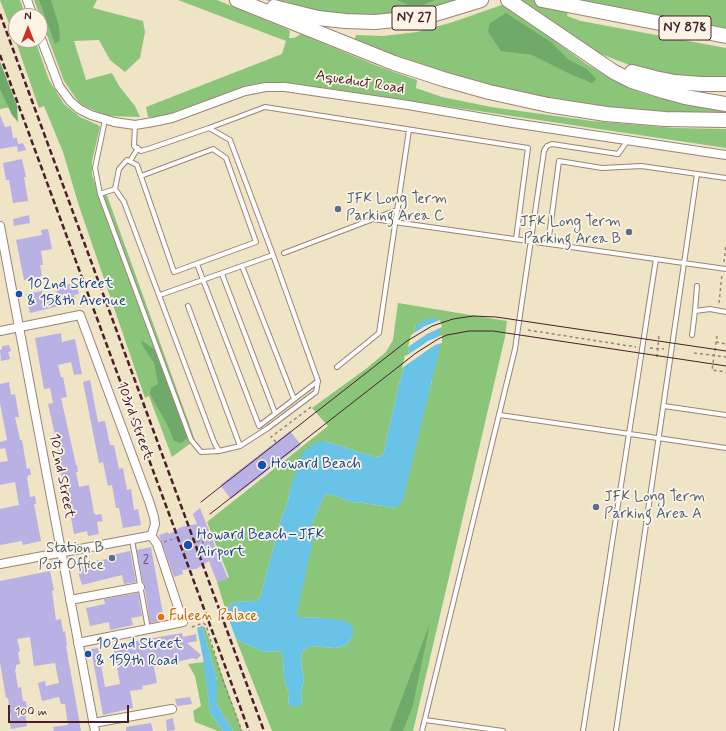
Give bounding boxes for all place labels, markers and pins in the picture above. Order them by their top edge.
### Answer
place label: JFK Long Term Parking Area C [346,191,447,226]
marker: JFK Long Term Parking Area C [333,204,343,214]
place label: JFK Long Term Parking Area B [520,214,621,249]
marker: JFK Long Term Parking Area B [624,227,634,237]
place label: 102nd Street & 158th Avenue [27,276,126,311]
marker: 102nd Street & 158th Avenue [14,289,24,299]
place label: Howard Beach [271,456,361,474]
marker: Howard Beach [256,459,268,471]
place label: JFK Long Term Parking Area A [604,489,705,524]
marker: JFK Long Term Parking Area A [591,502,601,512]
place label: Howard Beach–JFK Airport [197,527,324,562]
marker: Howard Beach–JFK Airport [182,539,194,551]
place label: Station B Post Office [39,540,104,575]
marker: Station B Post Office [107,553,117,563]
place label: Fuleen Palace [169,608,258,626]
marker: Fuleen Palace [156,612,166,622]
place label: 102nd Street & 159th Road [96,636,182,671]
marker: 102nd Street & 159th Road [83,649,93,659]

